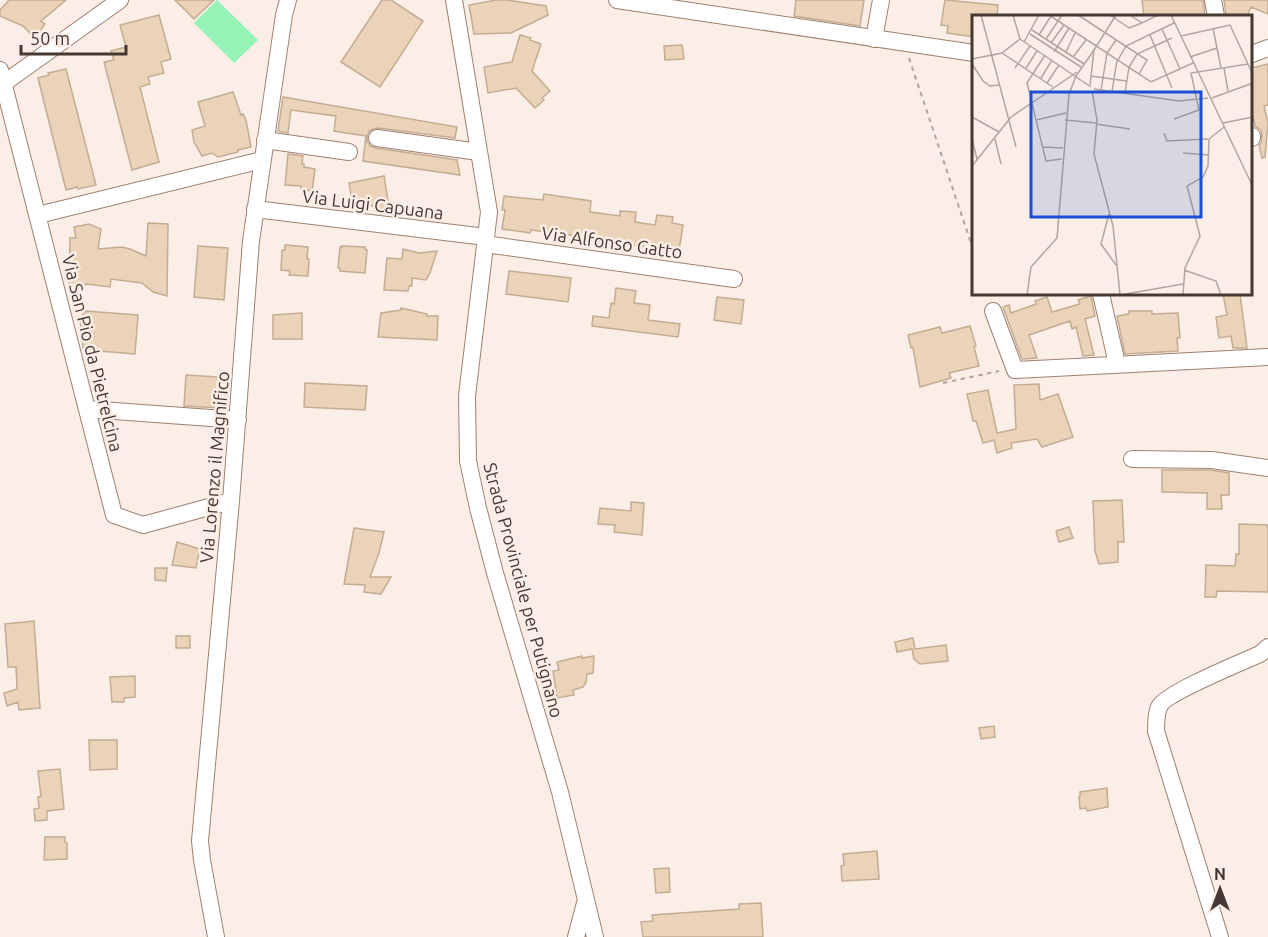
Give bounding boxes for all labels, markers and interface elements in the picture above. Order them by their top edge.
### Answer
inset map [972,15,1253,296]
scale bar [21,18,126,56]
text: 50 m [30,28,70,48]
street label: Via Luigi Capuana [301,185,445,223]
street label: Via Alfonso Gatto [540,222,684,262]
street label: Via San Pio da Pietrelcina [59,252,127,454]
street label: Via Lorenzo il Magnifico [196,370,232,564]
street label: Strada Provinciale per Putignano [480,460,568,720]
north arrow [1190,859,1250,919]
text: N [1214,865,1226,883]

